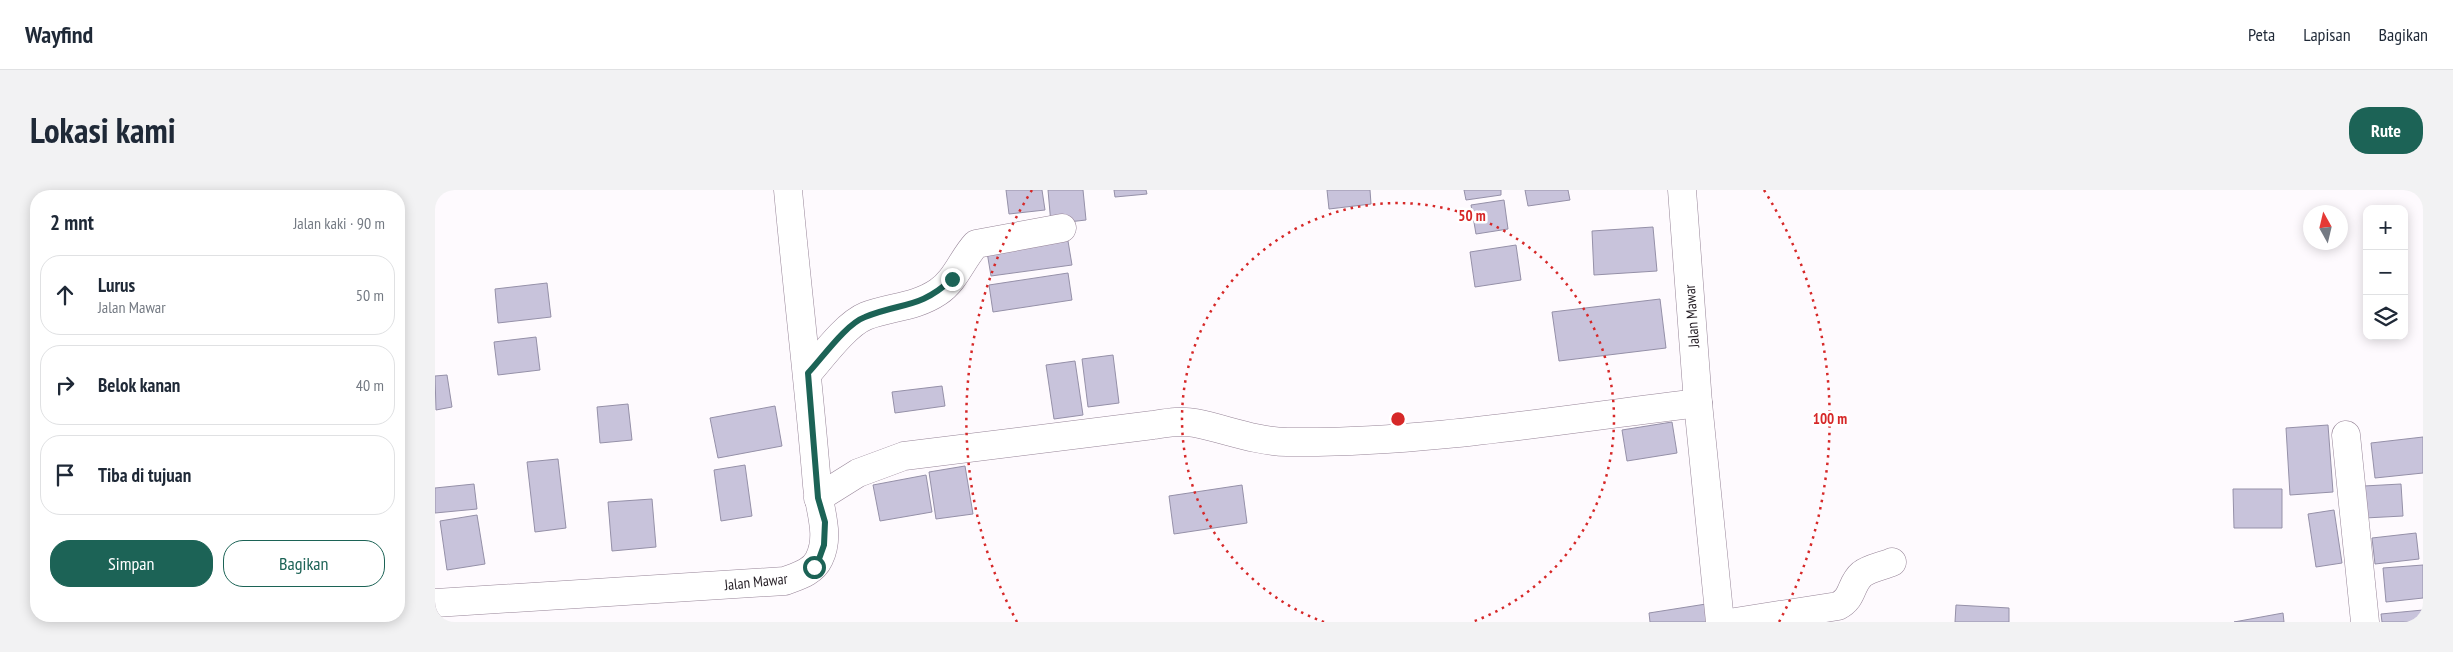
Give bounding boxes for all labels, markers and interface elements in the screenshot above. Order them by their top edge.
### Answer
text: Wayfind [25,19,93,50]
text: Peta [2248,23,2275,46]
text: Lapisan [2303,23,2351,46]
text: Bagikan [2379,23,2428,46]
text: Lokasi kami [30,107,176,153]
button: Rute [2349,107,2423,154]
north arrow [2303,205,2348,250]
map controls [2363,205,2408,340]
button: + [2363,205,2408,250]
text: 50 m [1458,206,1486,225]
text: 2 mnt [50,209,94,236]
text: Jalan kaki · 90 m [294,213,385,233]
button: − [2363,250,2408,295]
route end [941,268,964,291]
text: Lurus [98,273,135,297]
icon: ahead [51,281,79,309]
street label: Jalan Mawar [1680,283,1703,349]
text: 50 m [356,285,384,305]
button: layers [2363,295,2408,340]
text: Jalan Mawar [98,297,166,317]
icon: right [51,371,79,399]
text: Belok kanan [98,373,180,397]
text: 40 m [356,375,384,395]
text: 100 m [1813,409,1847,428]
centre of rings [1389,410,1407,428]
icon: arrive [51,461,79,489]
text: Tiba di tujuan [98,463,191,487]
button: Simpan [50,540,213,587]
button: Bagikan [223,540,385,587]
route start [803,556,826,579]
street label: Jalan Mawar [722,569,789,594]

